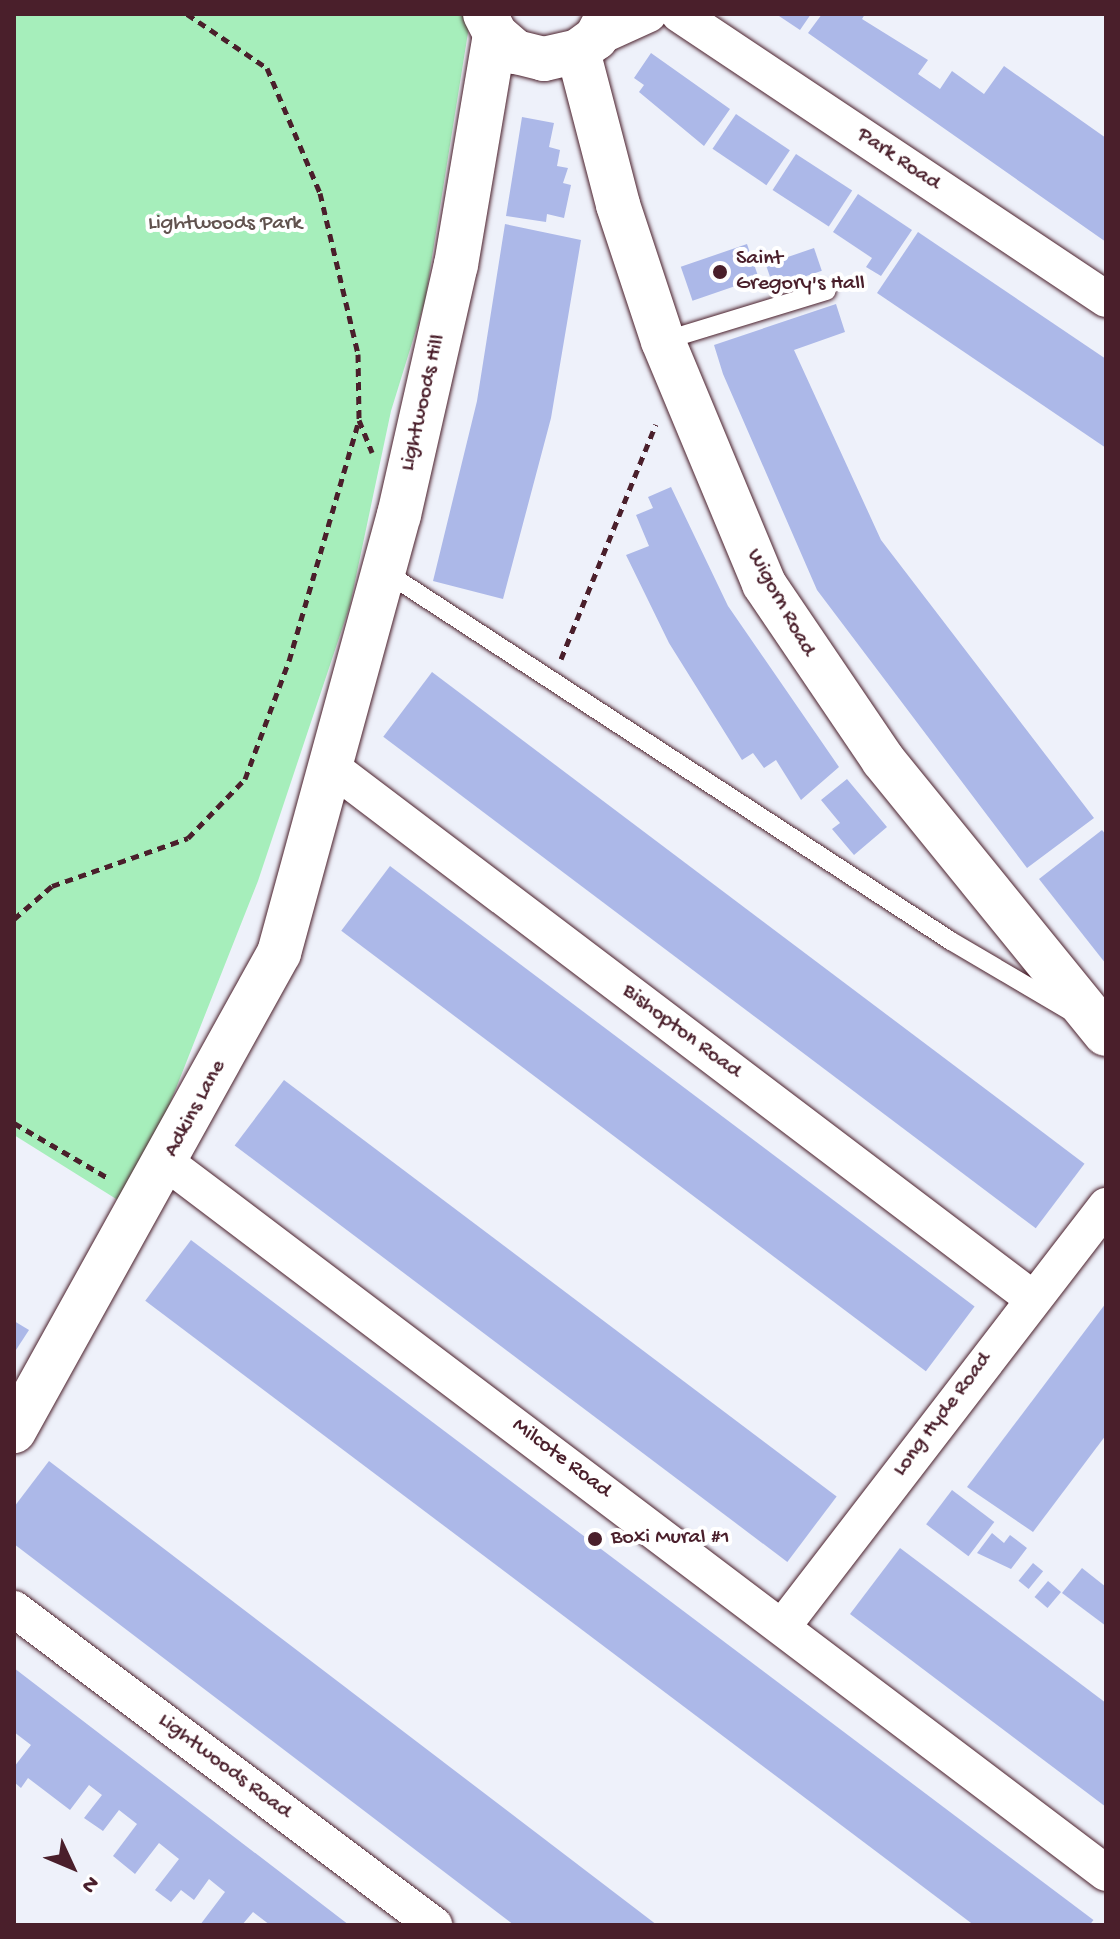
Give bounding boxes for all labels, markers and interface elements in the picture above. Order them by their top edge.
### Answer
street label: Park Road [851,122,945,198]
park label: Lightwoods Park [148,212,302,238]
place label: Saint Gregory's Hall [736,246,865,298]
marker: Saint Gregory's Hall [711,263,729,281]
street label: Lightwoods Hill [395,332,453,474]
street label: Wigorn Road [740,545,820,661]
street label: Bishopton Road [616,979,746,1085]
street label: Adkins Lane [159,1056,233,1162]
street label: Long Hyde Road [888,1348,998,1482]
street label: Milcote Road [506,1413,616,1505]
place label: Boxi Mural #1 [611,1526,730,1552]
marker: Boxi Mural #1 [586,1530,604,1548]
street label: Lightwoods Road [152,1708,296,1826]
north arrow [32,1827,112,1907]
text: N [75,1869,104,1898]

